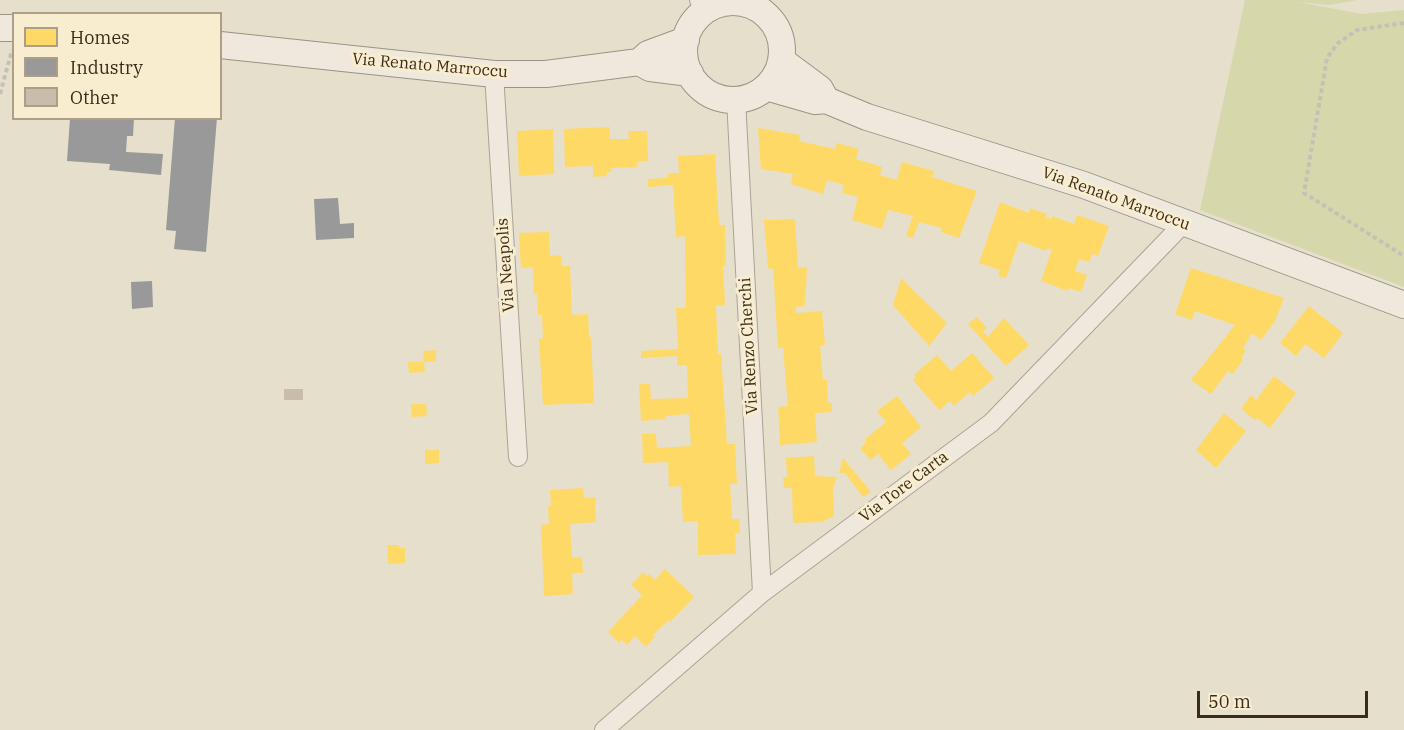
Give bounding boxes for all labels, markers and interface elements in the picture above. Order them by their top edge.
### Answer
legend [12,12,222,120]
text: Homes [70,26,130,49]
street label: Via Renato Marroccu [351,50,509,82]
text: Industry [70,56,143,79]
text: Other [70,86,118,109]
street label: Via Renato Marroccu [1039,163,1193,235]
street label: Via Neapolis [493,217,519,313]
street label: Via Renzo Cherchi [736,277,762,415]
street label: Via Tore Carta [856,447,952,527]
scale bar [1200,679,1371,717]
text: 50 m [1208,690,1251,713]

